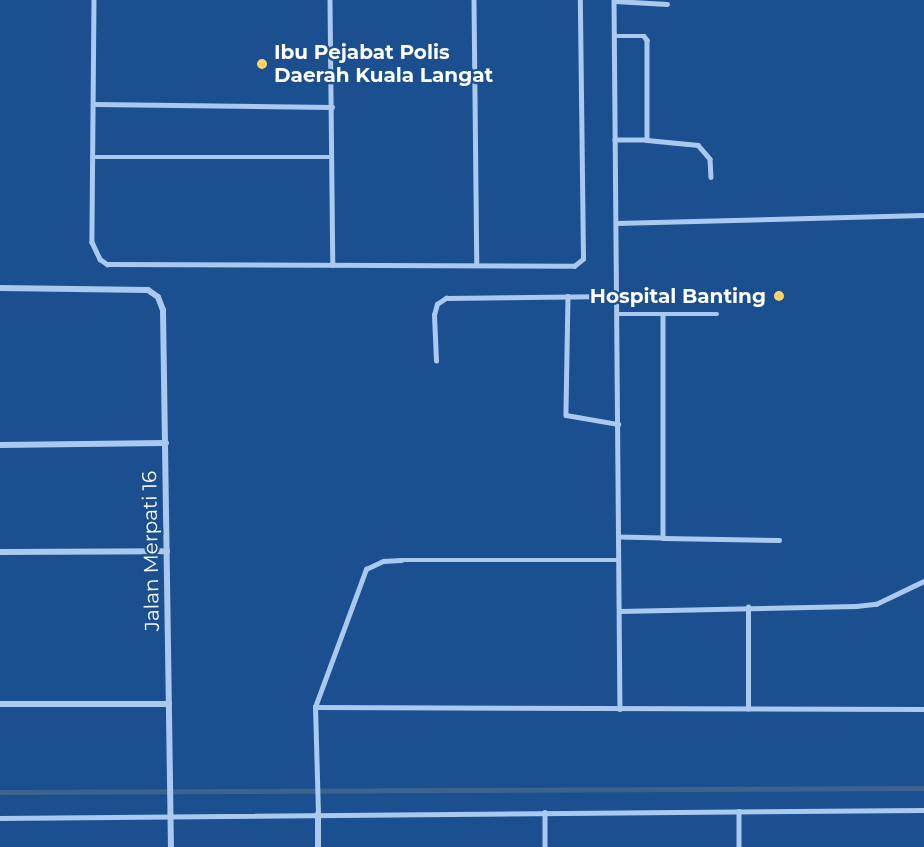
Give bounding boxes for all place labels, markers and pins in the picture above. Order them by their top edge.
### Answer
place label: Ibu Pejabat Polis Daerah Kuala Langat [274,40,493,87]
marker: Ibu Pejabat Polis Daerah Kuala Langat [255,57,269,71]
place label: Hospital Banting [590,284,766,308]
marker: Hospital Banting [770,287,788,305]

